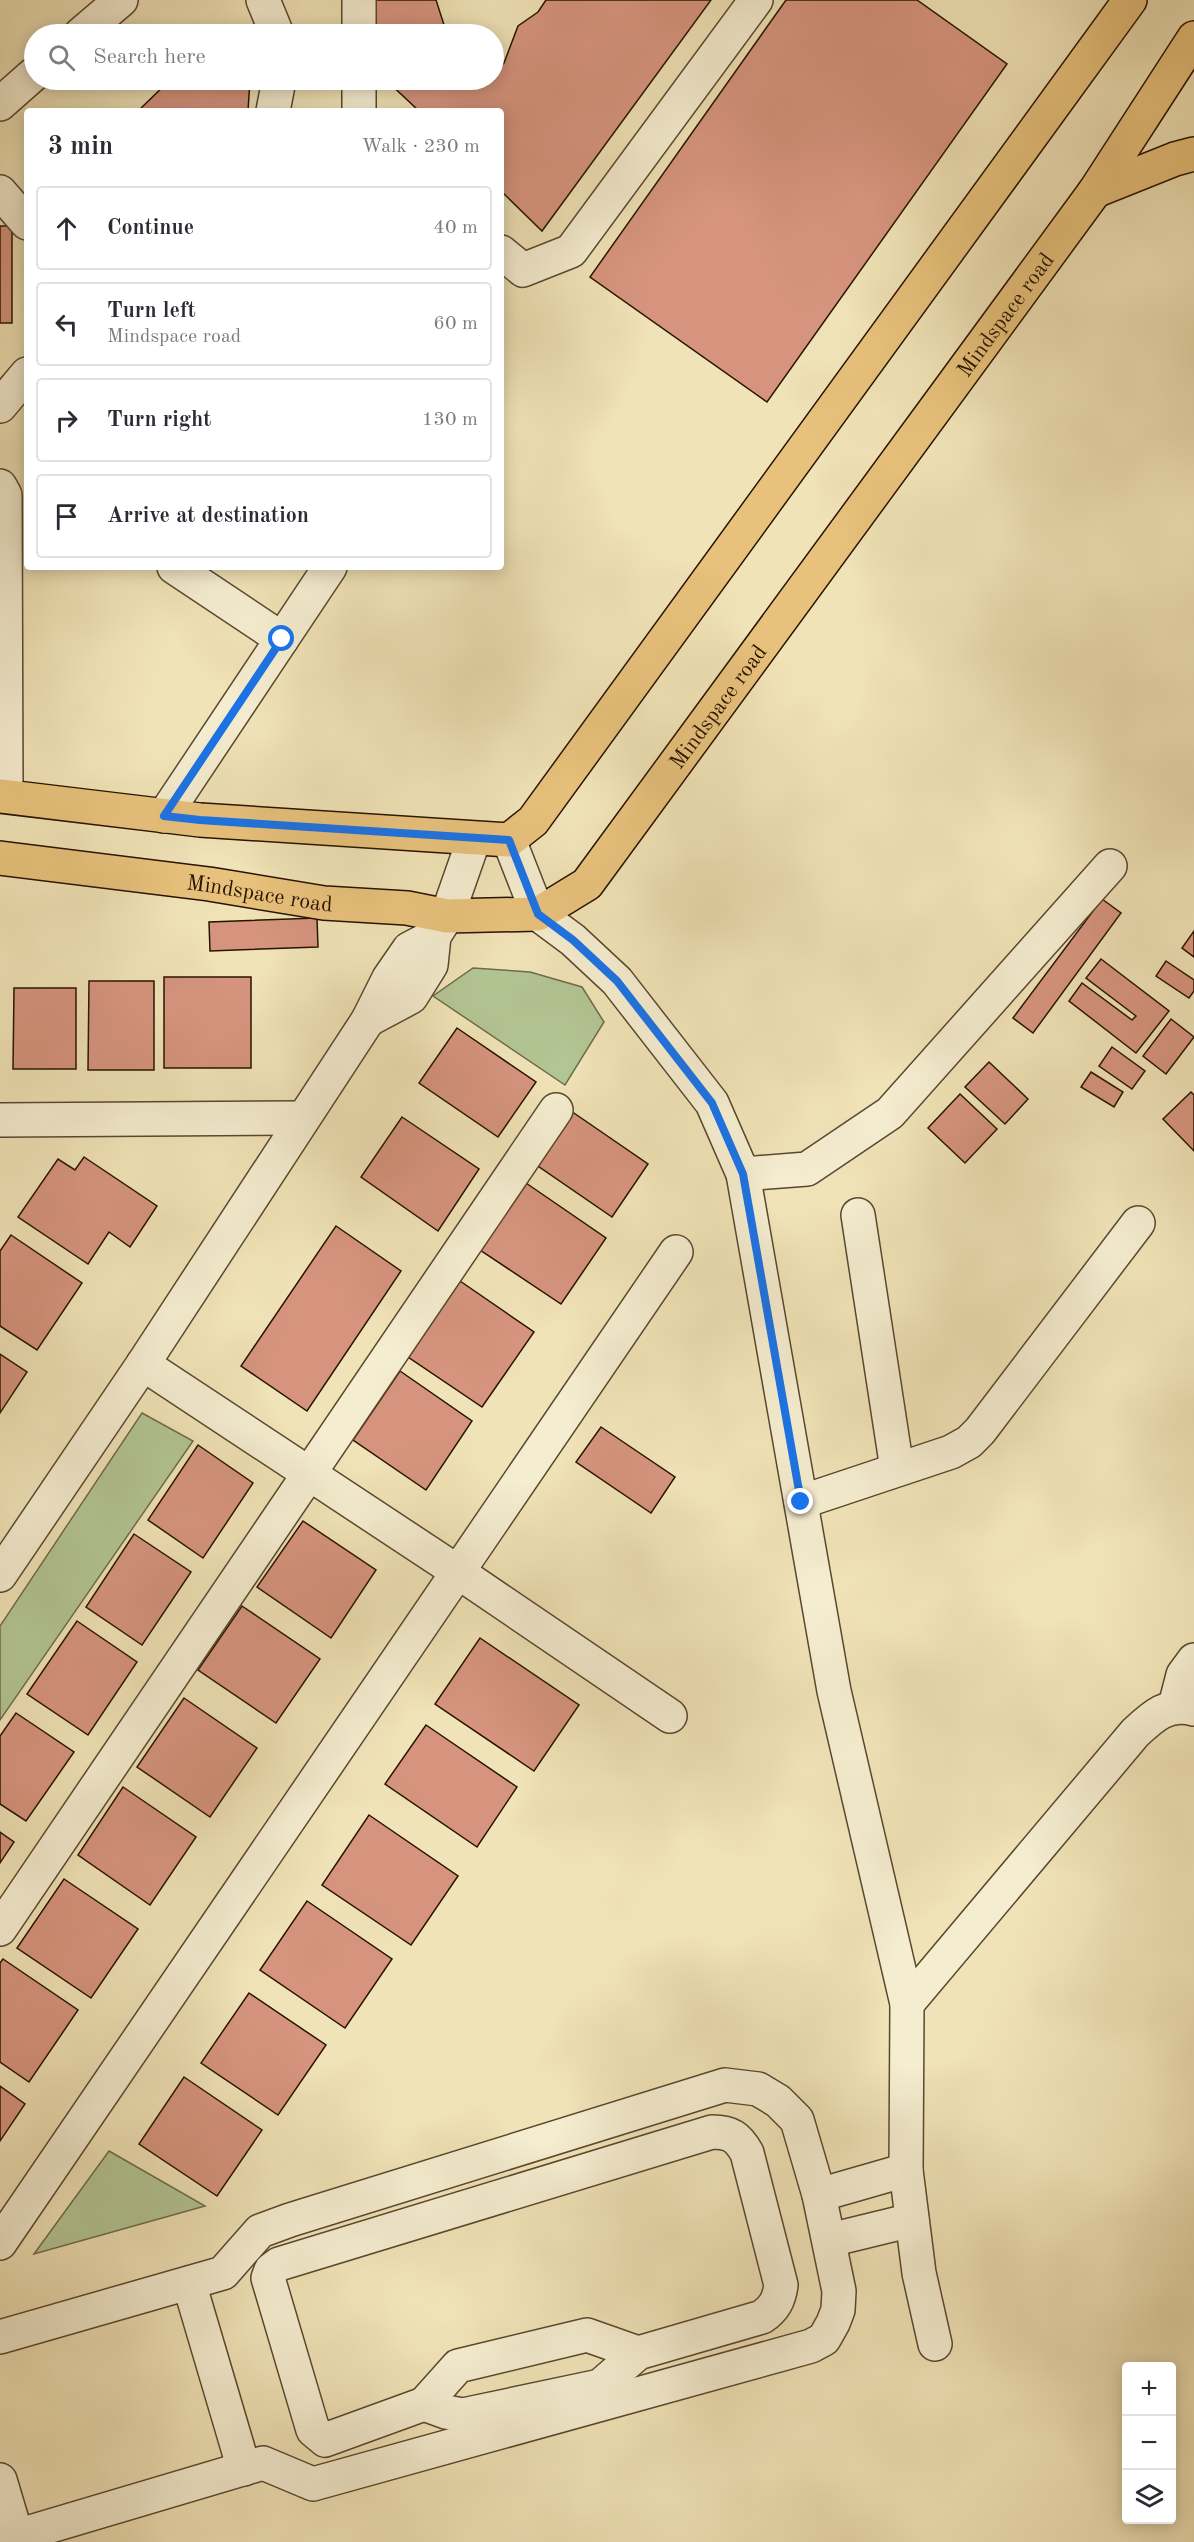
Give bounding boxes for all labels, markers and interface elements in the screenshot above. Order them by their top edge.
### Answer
search box [24,24,504,90]
icon: search [45,41,78,74]
text: Search here [93,46,206,68]
text: 3 min [48,134,113,160]
text: Walk · 230 m [361,137,480,157]
icon: ahead [50,212,83,245]
text: Continue [107,217,194,239]
text: 40 m [433,218,478,238]
street label: Mindspace road [954,249,1059,382]
text: Turn left [107,300,196,322]
icon: left [50,308,83,341]
text: 60 m [433,314,478,334]
text: Mindspace road [107,327,241,347]
icon: right [50,404,83,437]
text: Turn right [107,409,211,431]
text: 130 m [422,410,478,430]
icon: arrive [50,500,83,533]
text: Arrive at destination [107,505,309,527]
route start [268,625,294,651]
street label: Mindspace road [666,641,771,774]
street label: Mindspace road [185,872,333,917]
route end [787,1488,813,1514]
map controls [1122,2362,1176,2524]
button: + [1122,2362,1176,2416]
button: − [1122,2416,1176,2470]
button: layers [1122,2470,1176,2524]

